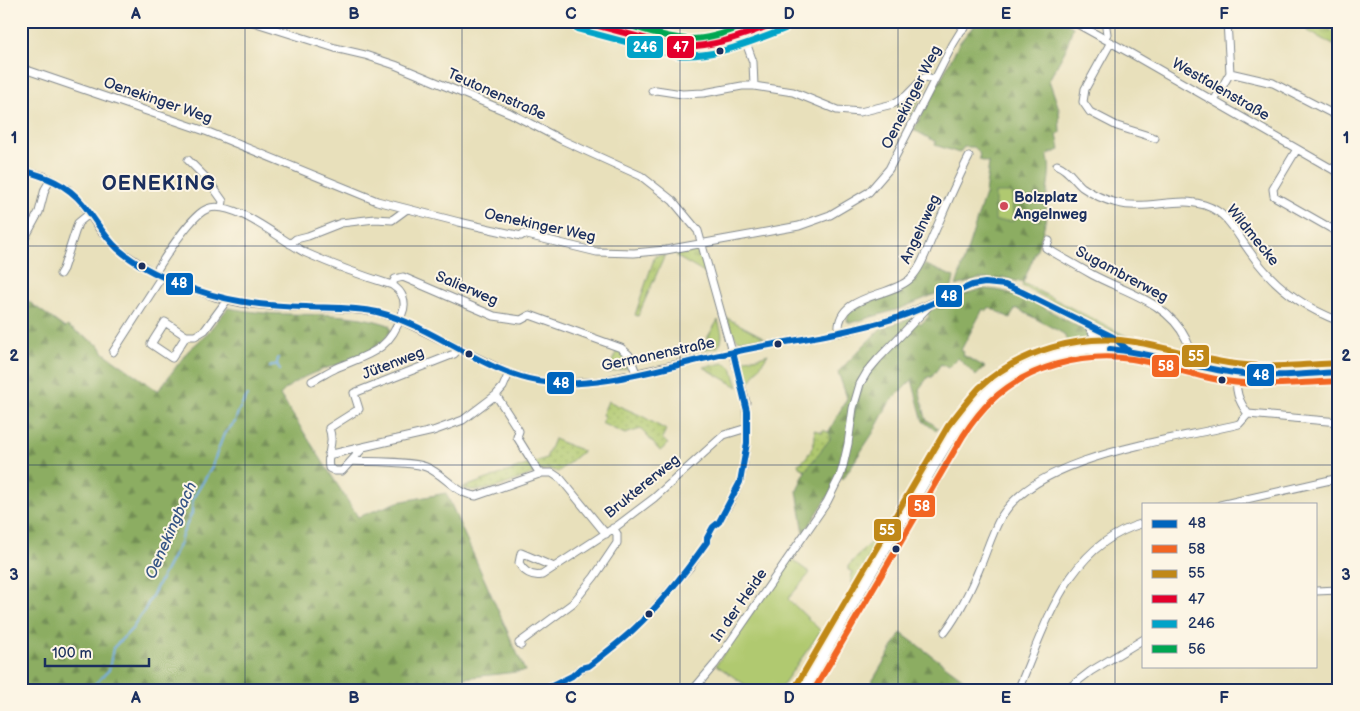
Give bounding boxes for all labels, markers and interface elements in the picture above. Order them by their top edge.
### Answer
text: A [130,5,141,24]
text: B [348,5,360,24]
text: C [565,5,577,24]
text: D [783,5,795,24]
text: E [1001,5,1011,24]
text: F [1219,5,1229,24]
line badge: 246 [626,35,664,59]
line badge: 47 [666,35,695,59]
text: 246 [633,39,657,56]
text: 47 [673,39,689,56]
street label: Oenekinger Weg [877,42,946,152]
unlabelled marker [715,46,725,56]
street label: Westfalenstraße [1168,54,1273,125]
street label: Teutonenstraße [444,64,549,125]
street label: Oenekinger Weg [101,73,215,128]
text: 1 [11,129,17,148]
text: 1 [1343,129,1349,148]
district label: OENEKING [102,172,216,196]
place label: Bolzplatz Angelnweg [1013,188,1087,224]
street label: Angelnweg [896,191,945,267]
marker: Bolzplatz Angelnweg [998,200,1010,212]
street label: Wildmecke [1222,201,1283,270]
street label: Oenekinger Weg [482,204,597,247]
street label: Sugambrerweg [1072,242,1171,307]
unlabelled marker [137,261,147,271]
street label: Salierweg [433,267,501,310]
line badge: 48 [165,272,194,296]
text: 48 [171,275,187,292]
line badge: 48 [935,284,963,308]
text: 48 [941,288,957,305]
street label: Germanenstraße [600,333,717,376]
unlabelled marker [773,339,783,349]
street label: Jütenweg [359,343,427,384]
line badge: 55 [1181,344,1210,368]
text: 2 [9,347,19,366]
text: 2 [1341,347,1351,366]
text: 55 [1188,348,1204,365]
unlabelled marker [464,349,474,359]
line badge: 58 [1151,354,1180,378]
text: 58 [1158,358,1174,375]
line badge: 48 [1246,363,1275,387]
text: 48 [1253,367,1269,384]
line badge: 48 [546,371,575,395]
text: 48 [553,375,569,392]
unlabelled marker [1217,375,1227,385]
street label: Bruktererweg [601,450,684,523]
water label: Oenekingbach [141,479,201,582]
line badge: 58 [907,494,936,518]
text: 58 [914,498,930,515]
legend [1142,503,1318,668]
text: 48 [1188,514,1206,533]
line badge: 55 [873,518,902,542]
text: 55 [879,522,895,539]
text: 58 [1188,540,1206,559]
unlabelled marker [891,544,901,554]
text: 55 [1188,564,1205,583]
street label: In der Heide [707,565,772,646]
text: 3 [9,566,19,585]
text: 3 [1341,566,1351,585]
text: 47 [1188,590,1205,609]
unlabelled marker [644,609,654,619]
text: 246 [1188,614,1215,633]
scale bar [45,636,149,668]
text: 56 [1188,640,1206,659]
text: 100 m [52,644,92,663]
text: A [130,689,141,708]
text: B [348,689,360,708]
text: C [565,689,577,708]
text: D [783,689,795,708]
text: E [1001,689,1011,708]
text: F [1219,689,1229,708]

